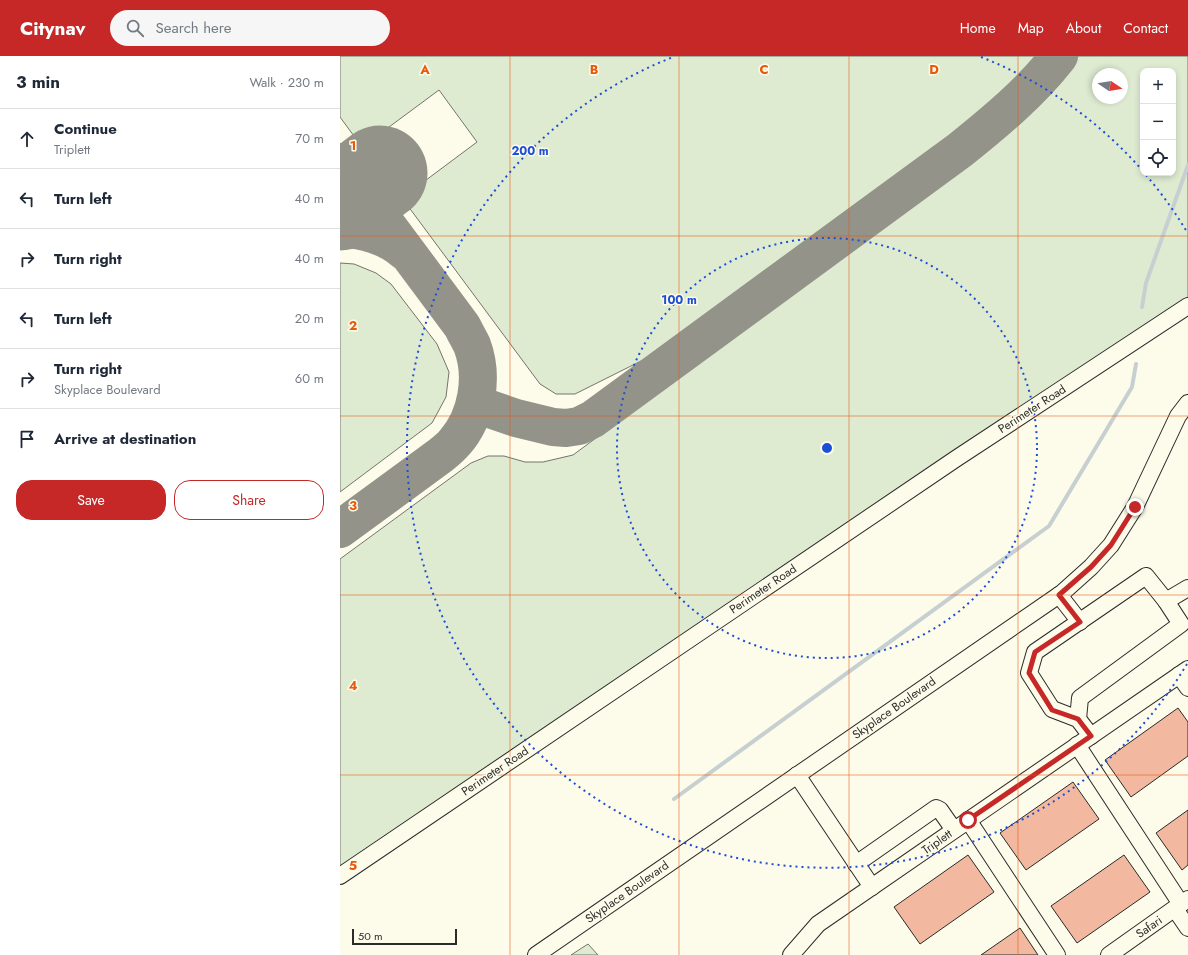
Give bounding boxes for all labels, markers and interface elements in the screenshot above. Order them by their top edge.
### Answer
search box [110,10,390,46]
text: Citynav [20,15,86,42]
icon: search [124,17,146,39]
text: Search here [156,17,231,39]
text: Home [960,18,996,38]
text: Map [1018,18,1044,38]
text: About [1066,18,1101,38]
text: Contact [1123,18,1168,38]
text: A [419,60,430,79]
text: B [590,60,599,79]
text: C [759,60,769,79]
text: D [929,60,939,79]
north arrow [1092,68,1128,104]
map controls [1140,68,1176,176]
button: + [1140,68,1176,104]
text: 3 min [16,70,60,94]
text: Walk · 230 m [249,73,324,92]
button: − [1140,104,1176,140]
text: Continue [54,118,117,140]
icon: ahead [16,128,38,150]
text: 70 m [295,129,324,148]
text: 1 [350,136,356,155]
text: Triplett [54,140,90,159]
button: locate [1140,140,1176,176]
text: 200 m [511,142,549,160]
icon: left [16,188,38,210]
text: Turn left [54,188,112,210]
text: 40 m [295,189,324,208]
icon: right [16,248,38,270]
text: Turn right [54,248,122,270]
text: 40 m [295,249,324,268]
text: 100 m [661,291,697,309]
icon: left [16,308,38,330]
text: Turn left [54,308,112,330]
text: 20 m [295,309,324,328]
text: 2 [349,316,357,335]
text: Turn right [54,358,122,380]
icon: right [16,368,38,390]
text: 60 m [295,369,324,388]
text: Skyplace Boulevard [54,380,161,399]
street label: Perimeter Road [994,380,1070,438]
icon: arrive [16,428,38,450]
text: Arrive at destination [54,428,196,450]
centre of rings [820,441,834,455]
button: Save [16,480,166,520]
button: Share [174,480,324,520]
text: 3 [349,496,357,515]
route end [1126,498,1144,516]
street label: Perimeter Road [726,560,800,618]
street label: Skyplace Boulevard [848,672,940,744]
text: 4 [348,676,358,695]
street label: Perimeter Road [458,742,532,800]
route start [959,811,977,829]
street label: Triplett [918,825,956,859]
text: 5 [349,856,357,875]
street label: Skyplace Boulevard [581,856,673,928]
street label: Safari [1132,911,1166,943]
scale bar [352,927,457,946]
text: 50 m [358,928,383,944]

